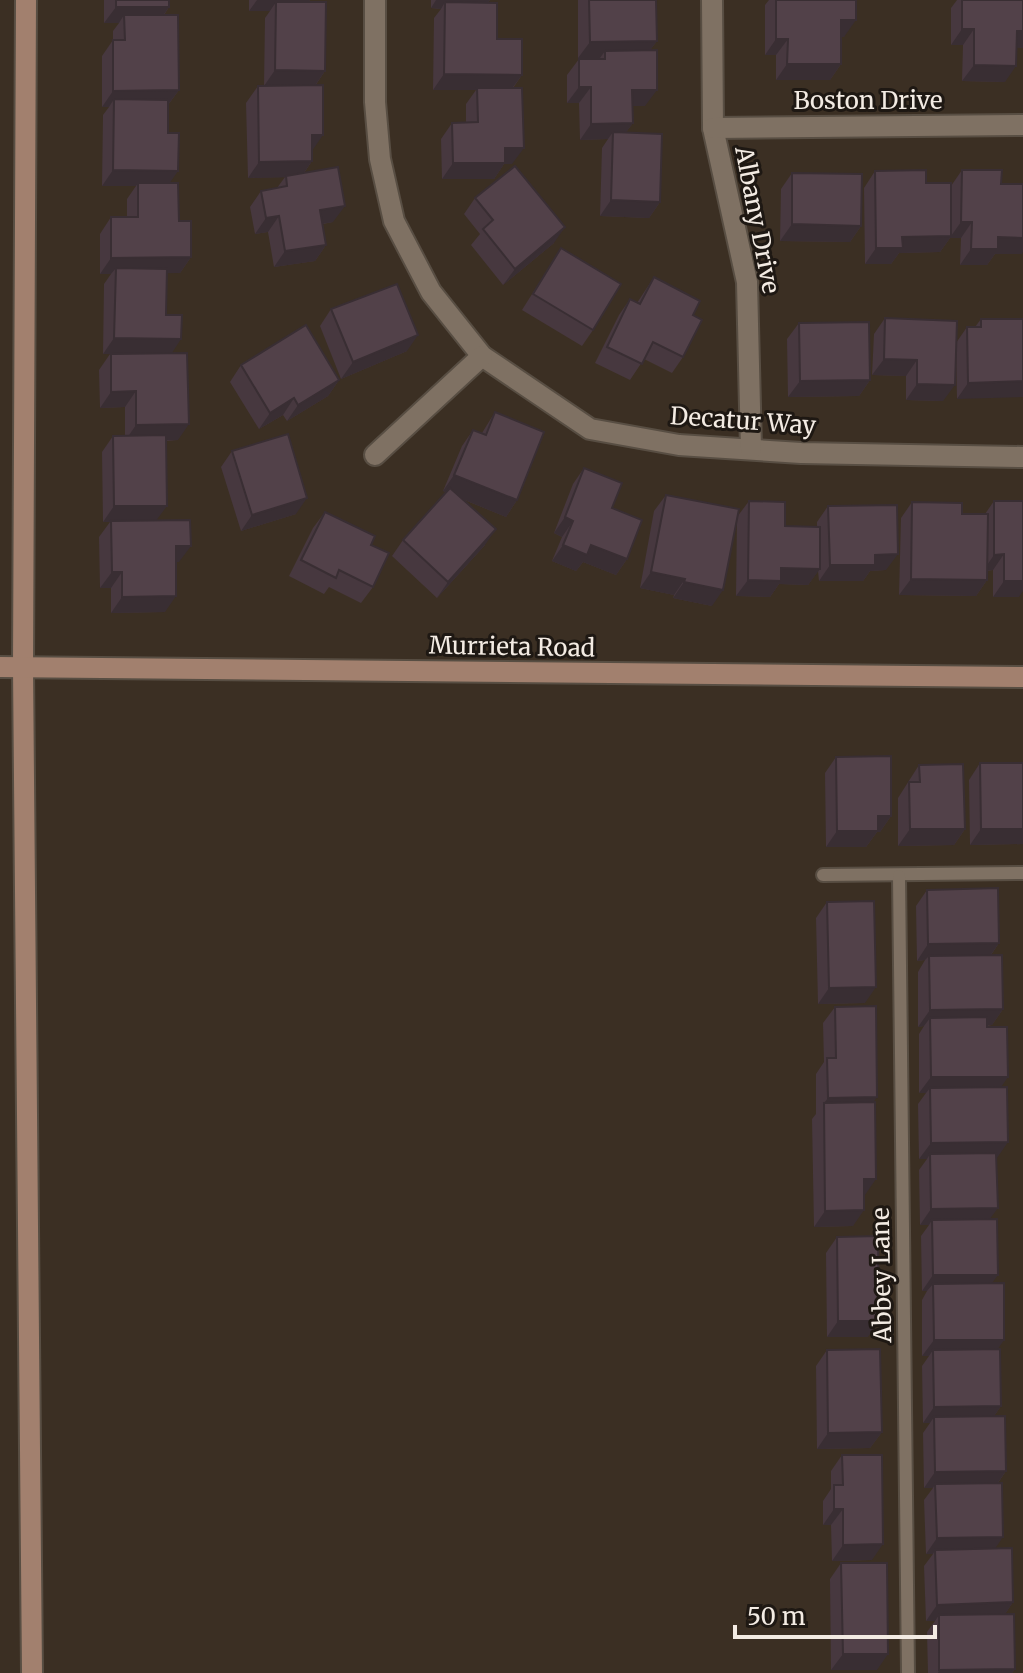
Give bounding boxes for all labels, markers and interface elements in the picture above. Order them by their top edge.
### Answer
street label: Boston Drive [793,85,943,116]
street label: Albany Drive [728,143,787,296]
street label: Decatur Way [669,400,817,441]
street label: Murrieta Road [429,630,595,663]
street label: Abbey Lane [865,1207,898,1344]
scale bar [735,1589,935,1639]
text: 50 m [747,1601,806,1632]

